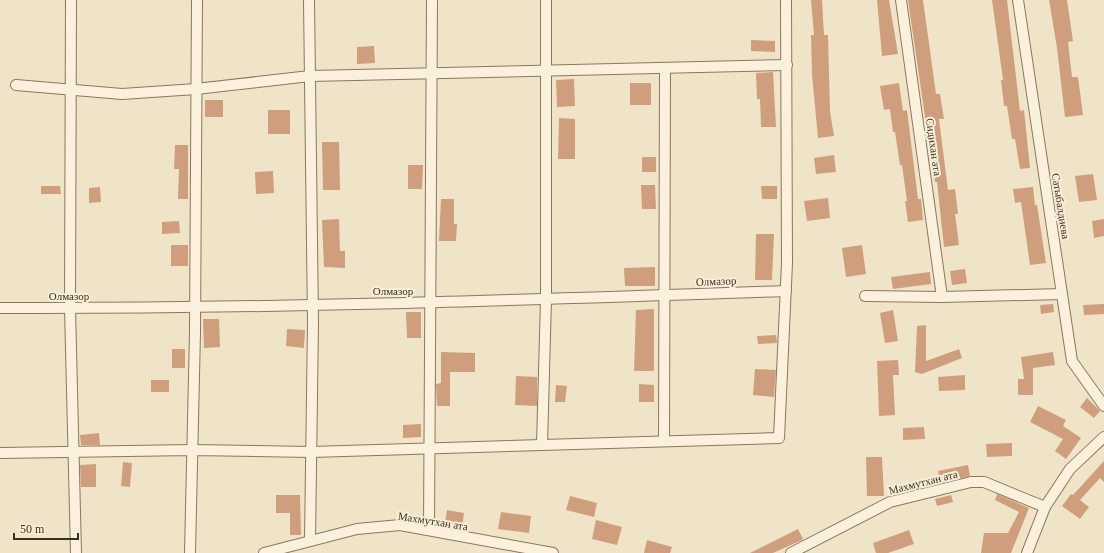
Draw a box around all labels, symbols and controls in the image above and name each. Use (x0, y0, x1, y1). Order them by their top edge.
street label: Сидихан ата (924, 117, 944, 177)
street label: Сатыбалдиева (1050, 172, 1072, 240)
street label: Олмазор (696, 274, 737, 288)
street label: Олмазор (373, 285, 414, 297)
street label: Олмазор (49, 290, 90, 302)
street label: Махмутхан ата (887, 468, 959, 496)
street label: Махмутхан ата (397, 510, 469, 532)
scale bar (14, 515, 78, 541)
text: 50 m (20, 522, 45, 536)

